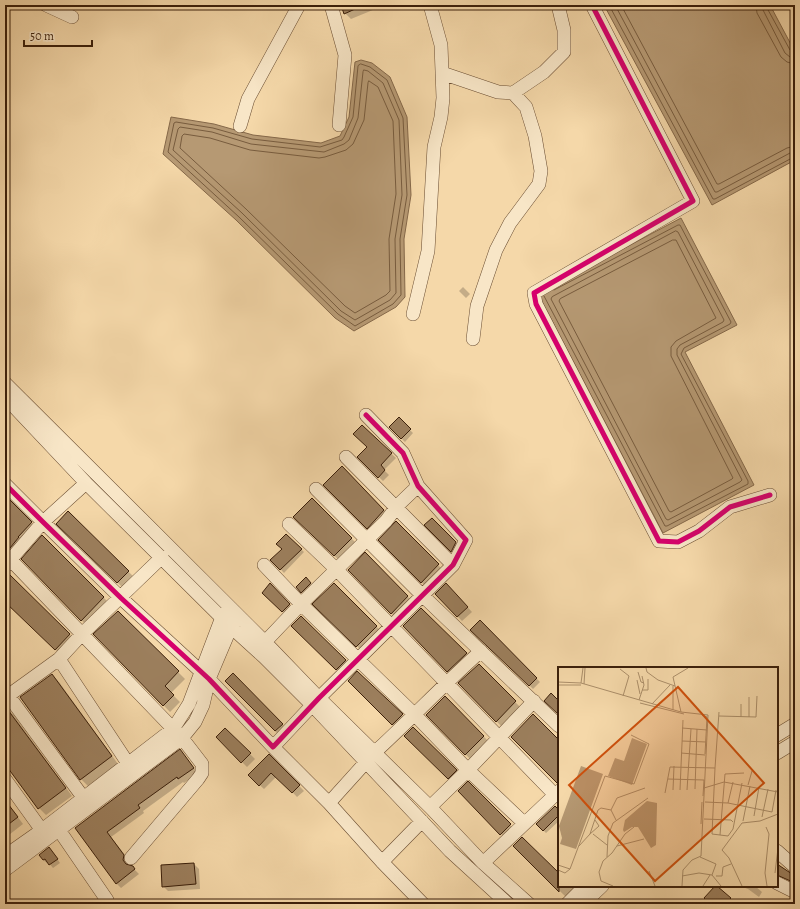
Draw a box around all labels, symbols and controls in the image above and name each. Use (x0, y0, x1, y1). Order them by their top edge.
scale bar (24, 22, 92, 48)
text: 50 m (30, 28, 54, 44)
inset map (558, 667, 778, 887)

